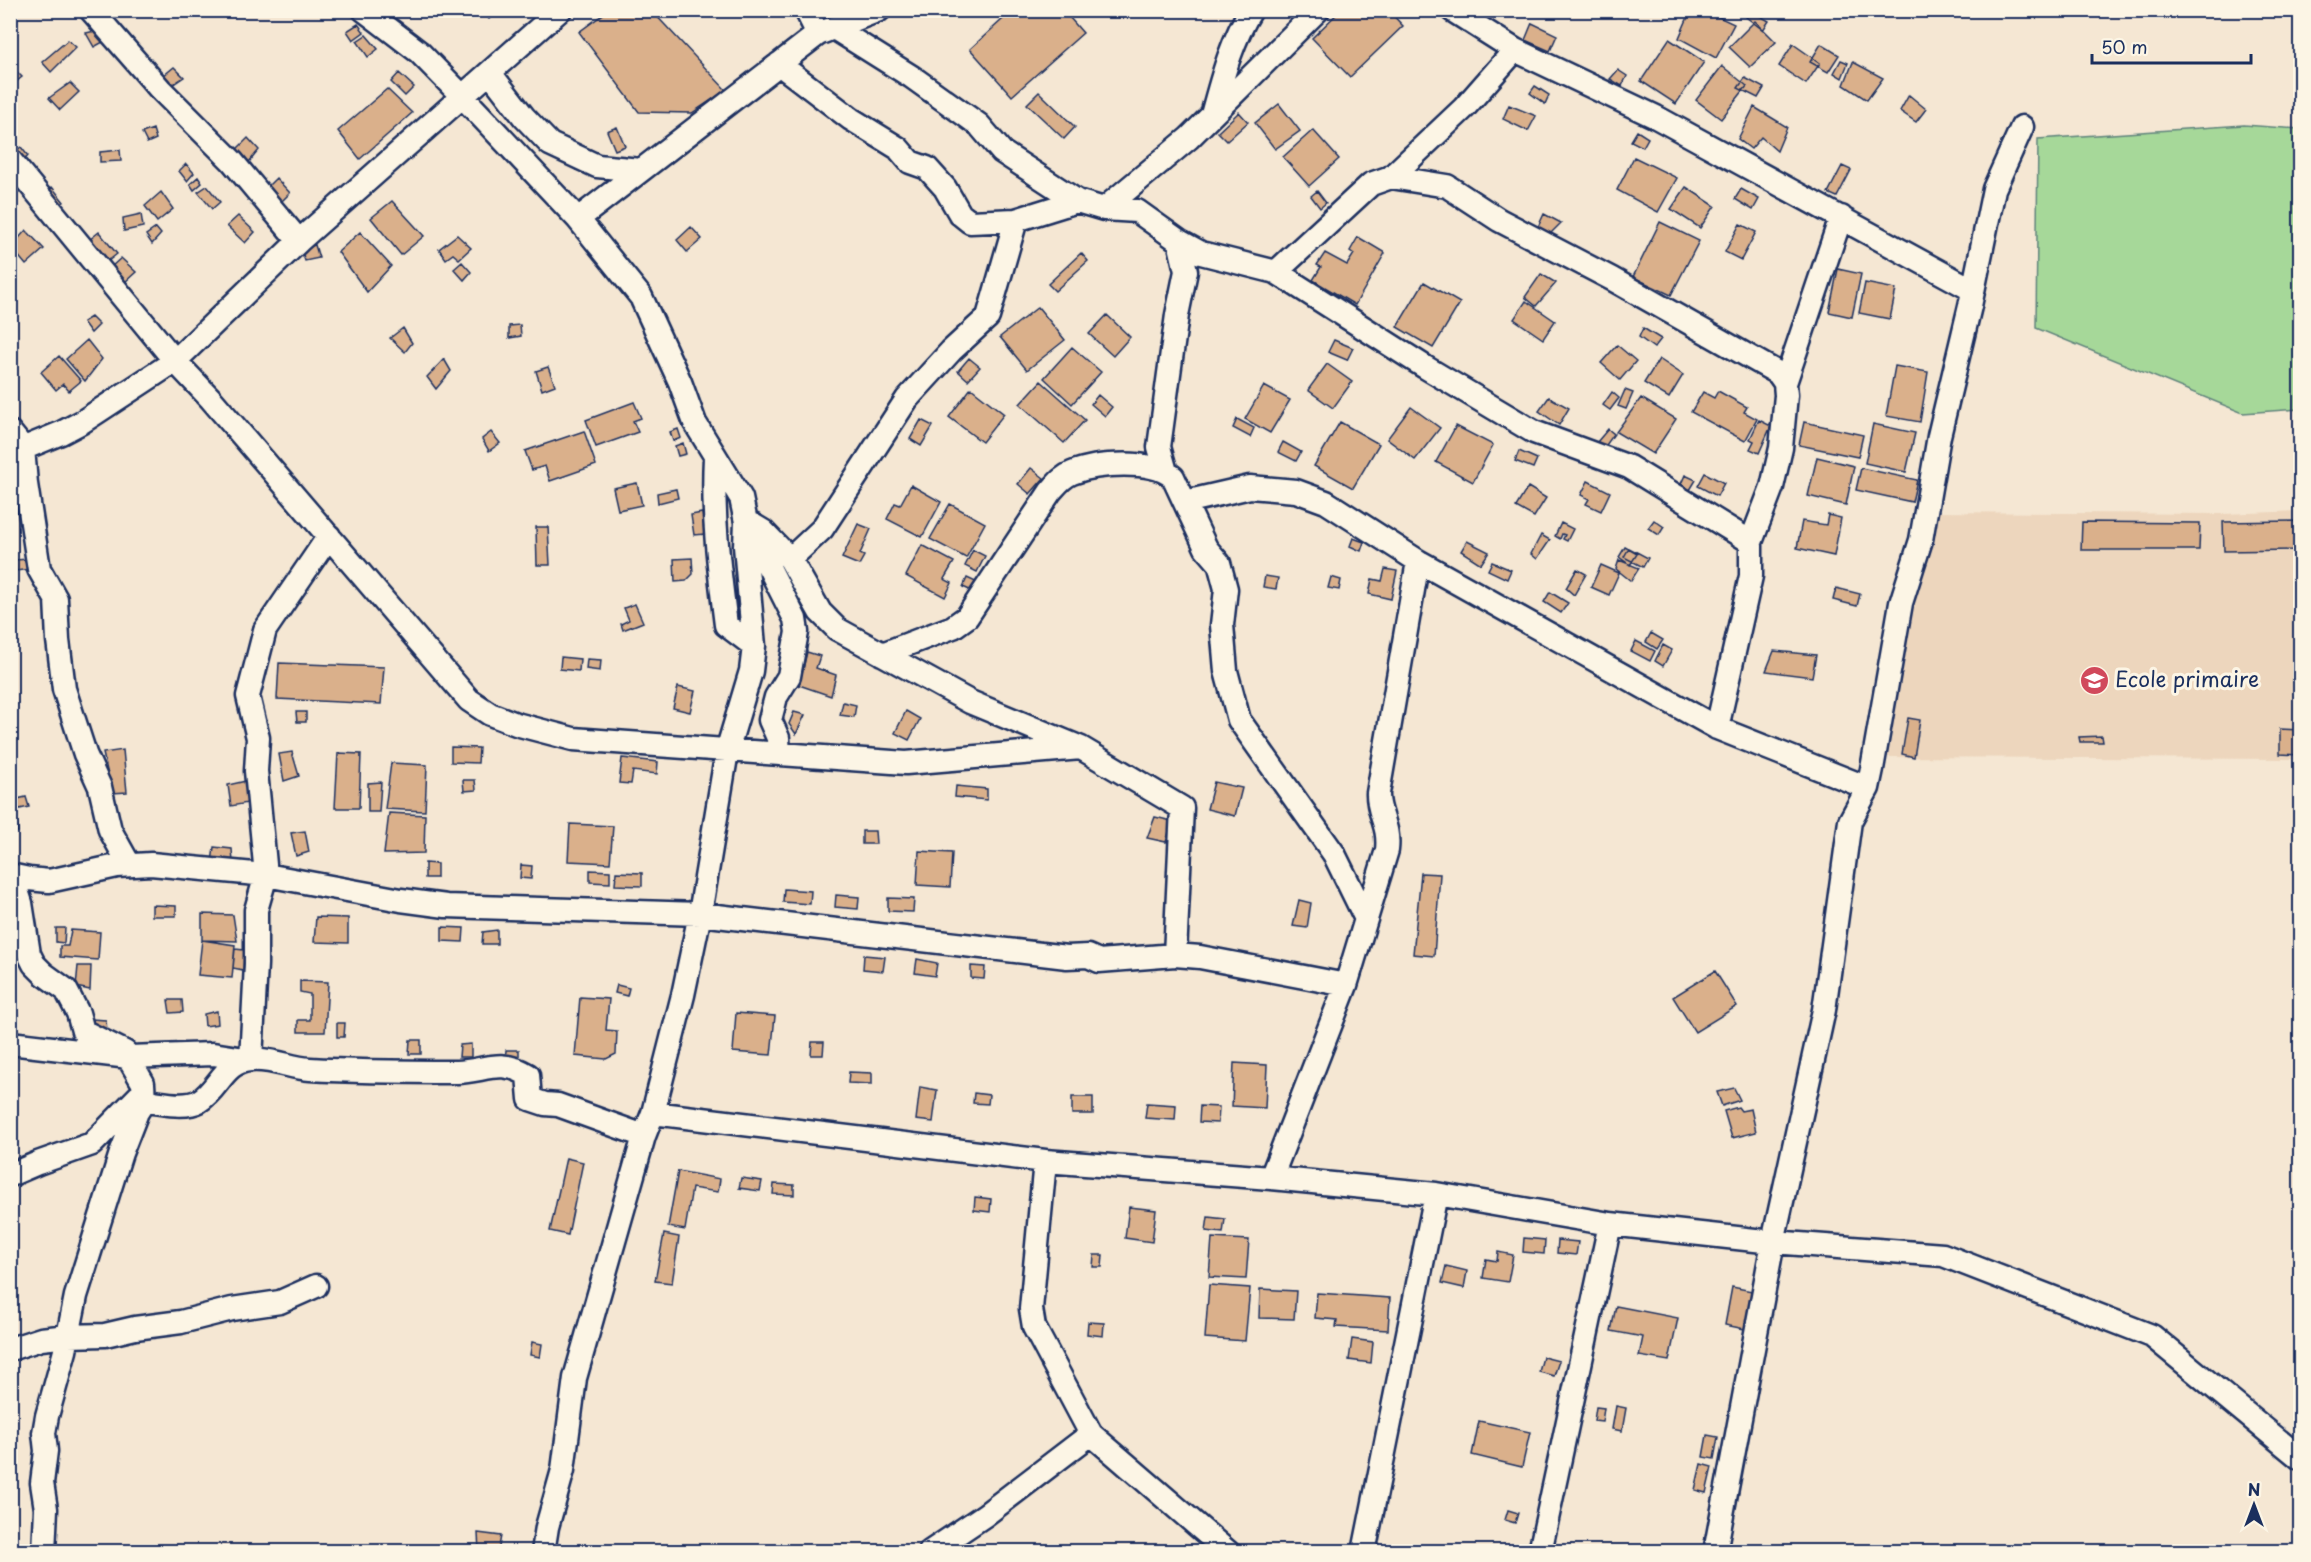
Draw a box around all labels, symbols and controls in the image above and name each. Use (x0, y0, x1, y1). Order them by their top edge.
scale bar (2092, 27, 2251, 65)
text: 50 m (2101, 33, 2148, 60)
place label: Ecole primaire (2115, 662, 2259, 694)
school or university icon: Ecole primaire (2078, 664, 2110, 696)
north arrow (2224, 1475, 2284, 1535)
text: N (2248, 1477, 2260, 1501)

